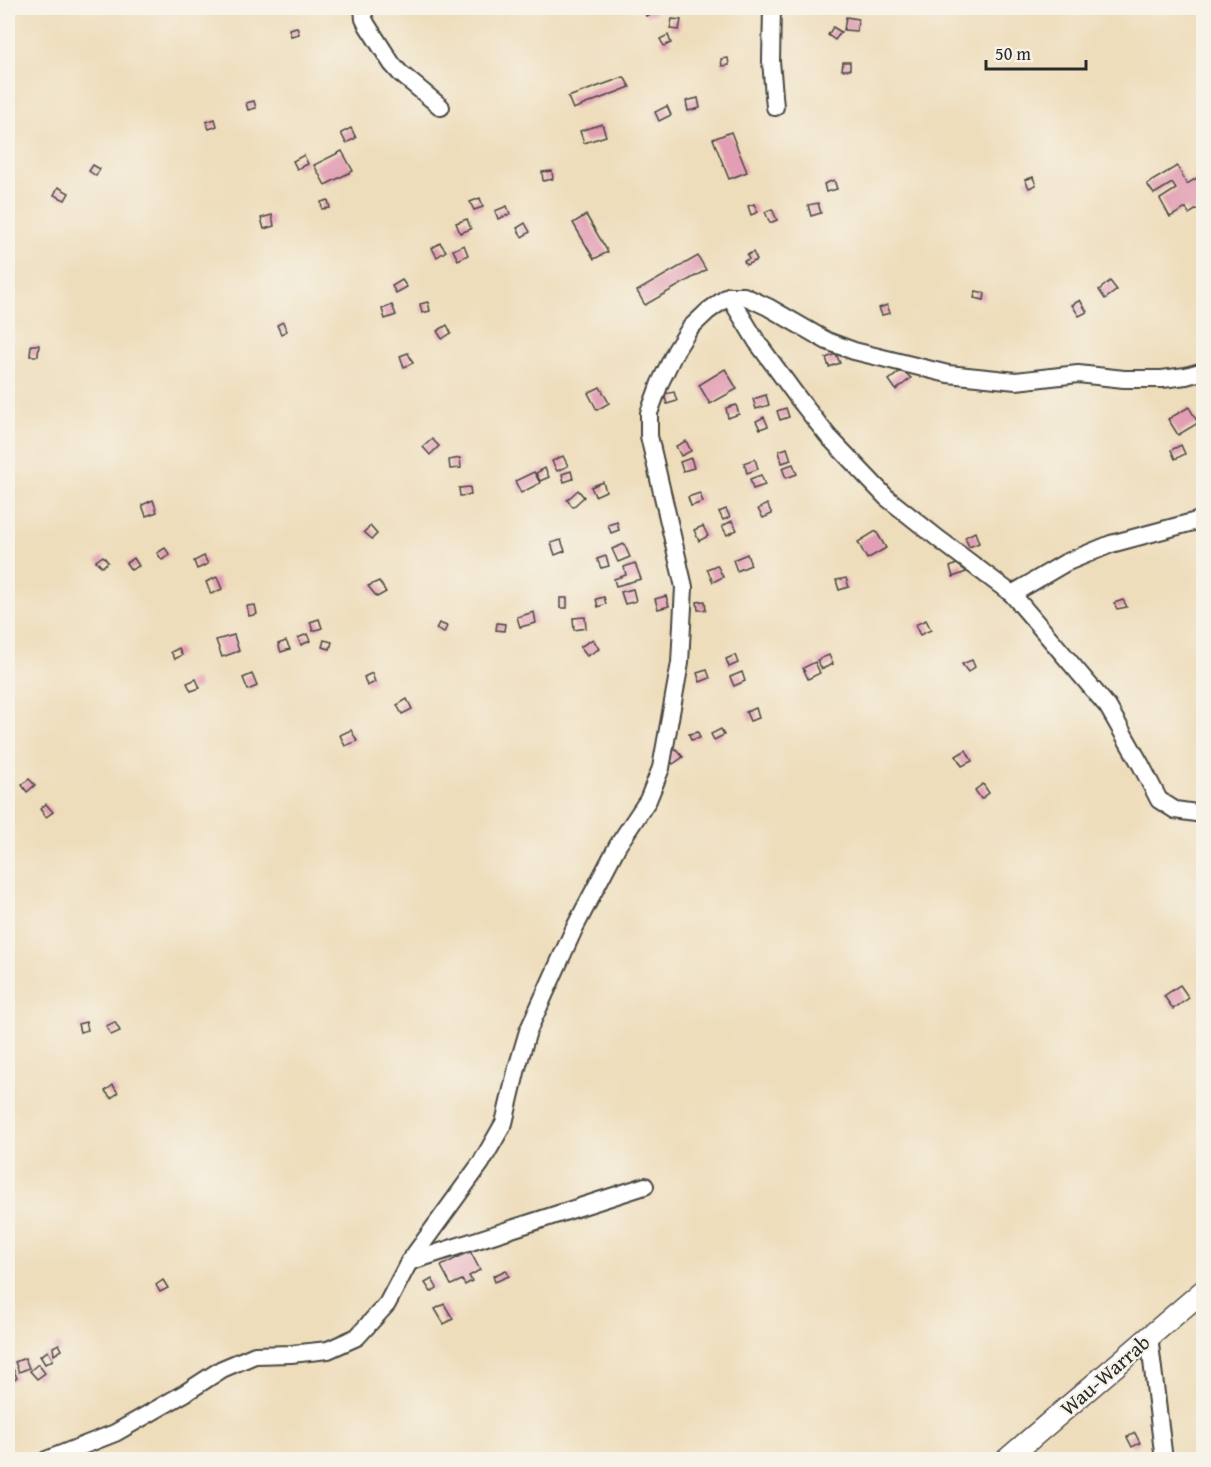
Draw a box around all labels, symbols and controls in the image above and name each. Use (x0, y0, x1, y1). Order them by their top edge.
scale bar (986, 33, 1086, 71)
text: 50 m (995, 40, 1031, 67)
street label: Wau-Warrab (1053, 1327, 1157, 1423)

